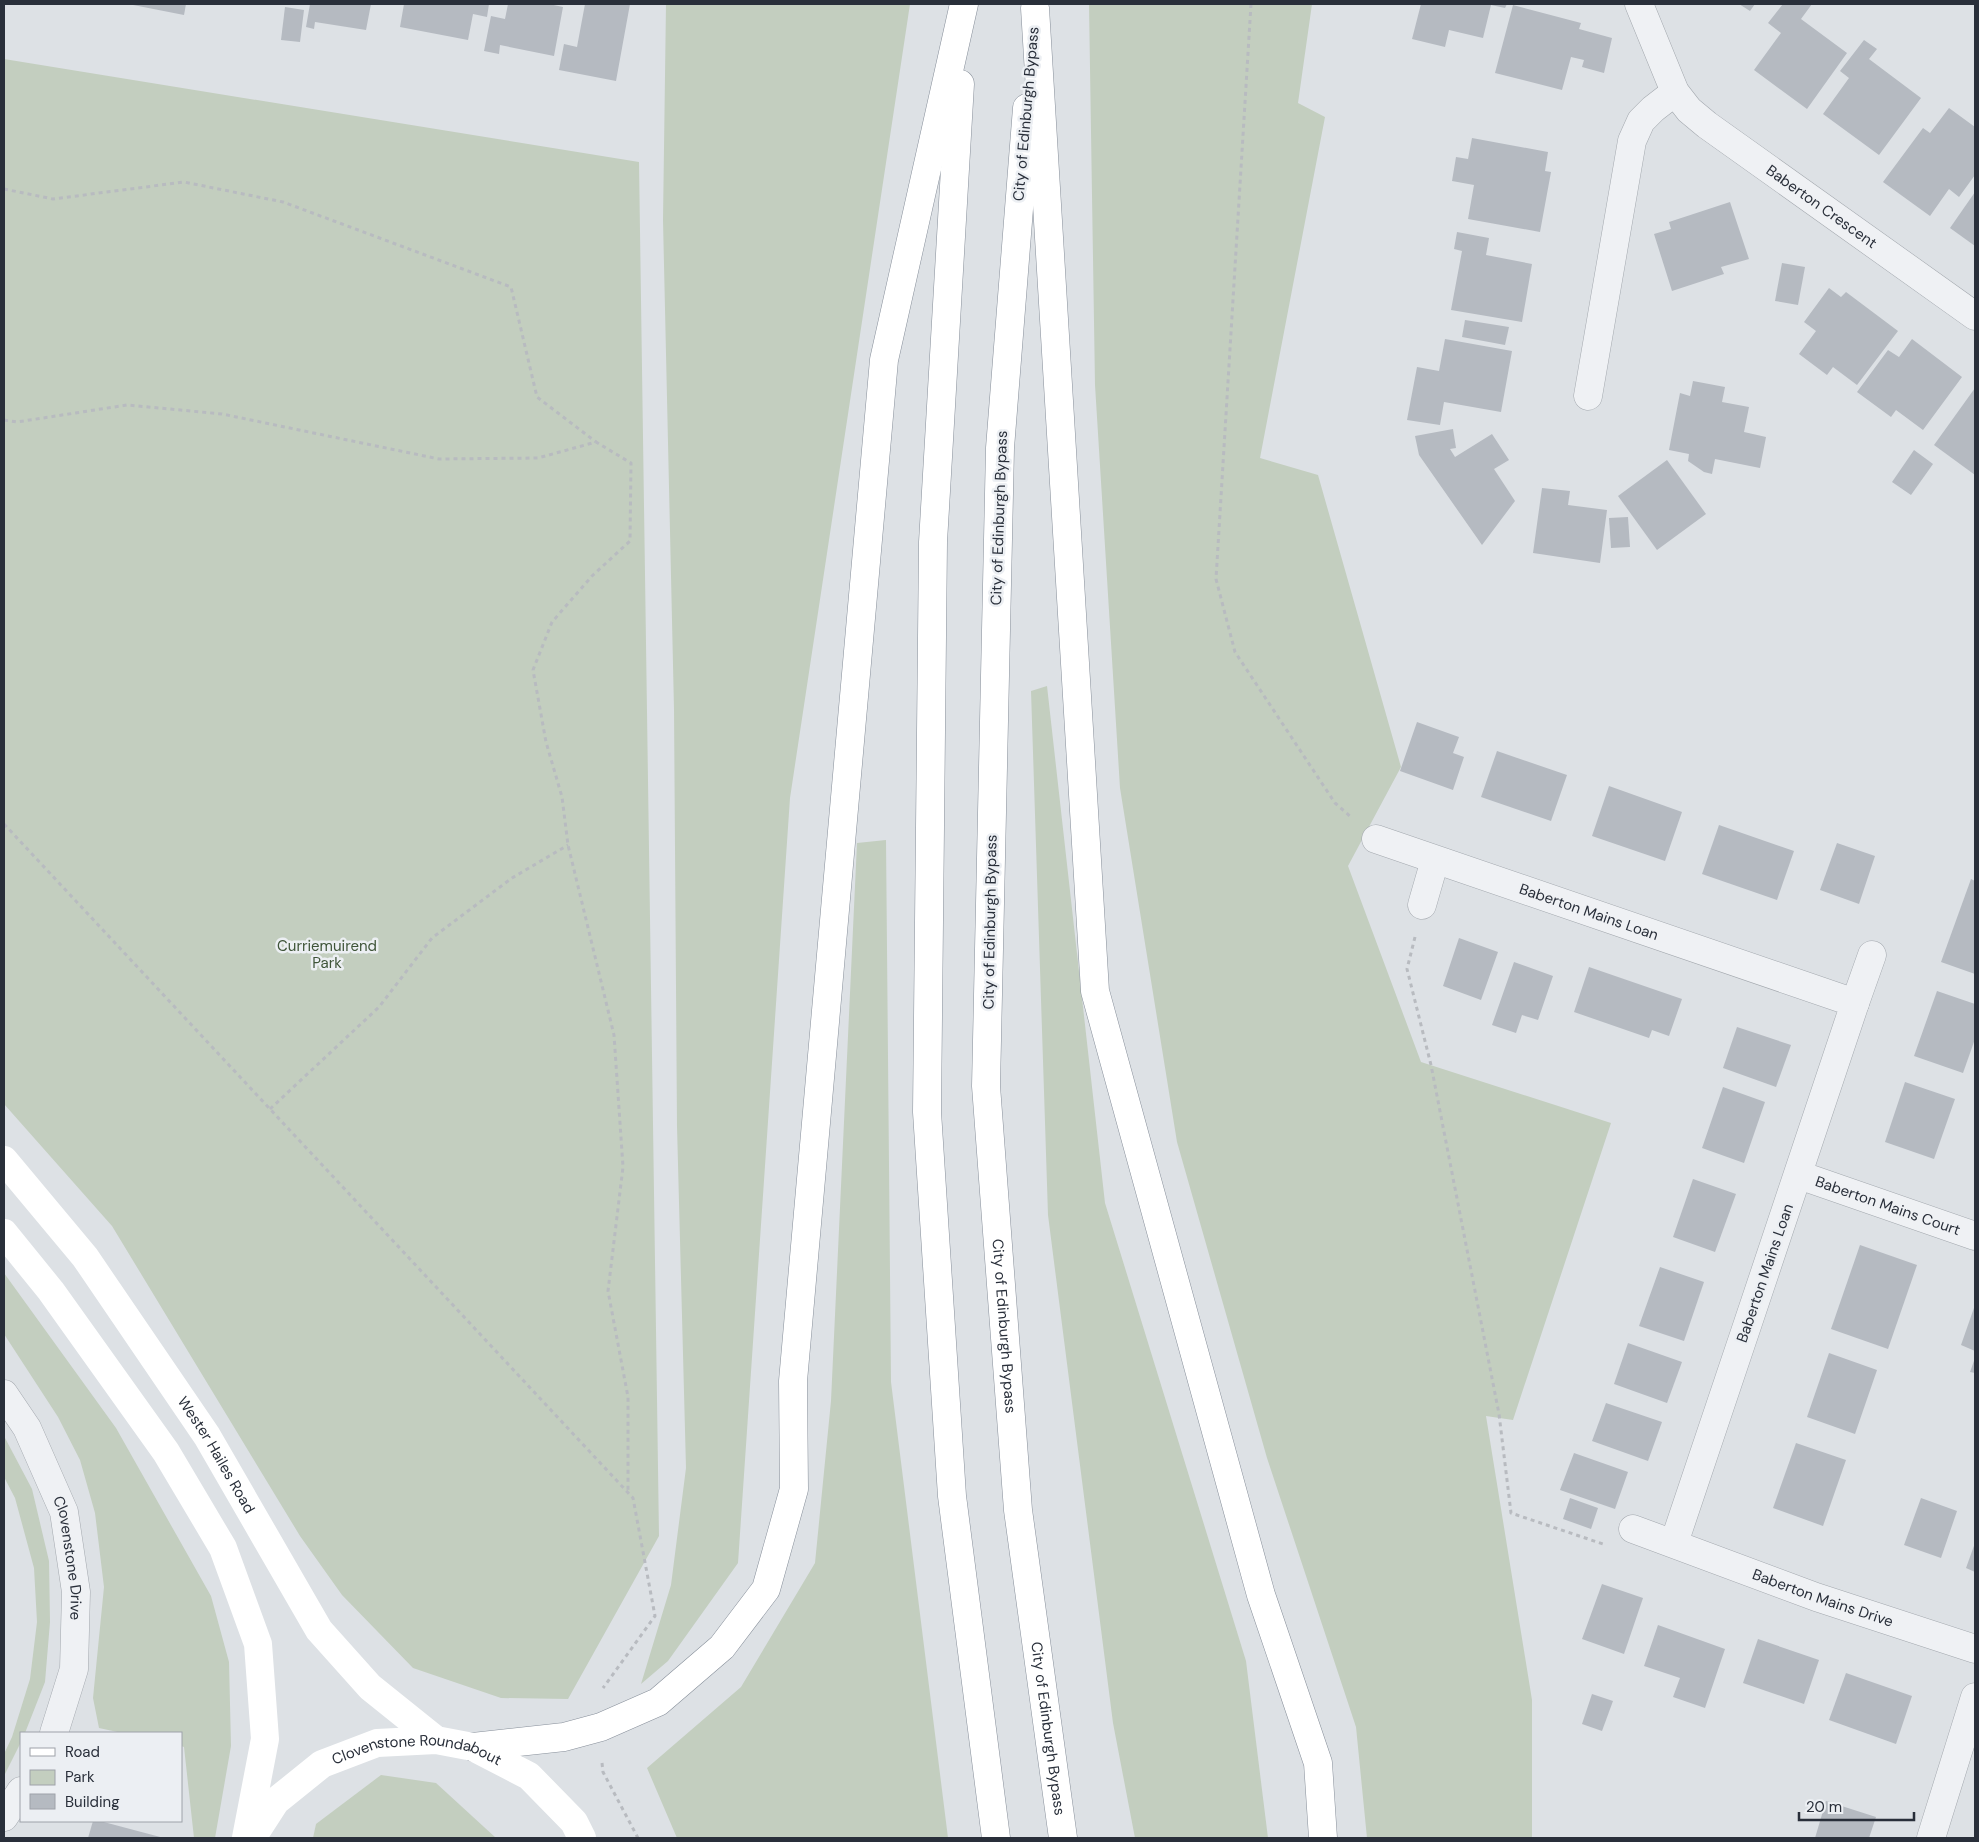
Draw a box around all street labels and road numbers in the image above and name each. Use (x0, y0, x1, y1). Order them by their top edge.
street label: City of Edinburgh Bypass (1008, 26, 1044, 202)
street label: Baberton Crescent (1762, 160, 1881, 253)
street label: City of Edinburgh Bypass (986, 430, 1012, 606)
street label: City of Edinburgh Bypass (978, 834, 1002, 1010)
street label: Baberton Mains Loan (1517, 879, 1661, 945)
street label: Baberton Mains Court (1813, 1171, 1963, 1240)
street label: Baberton Mains Loan (1732, 1201, 1798, 1345)
street label: City of Edinburgh Bypass (988, 1238, 1021, 1414)
street label: Wester Hailes Road (173, 1393, 260, 1517)
street label: Clovenstone Drive (48, 1493, 86, 1620)
street label: Baberton Mains Drive (1749, 1564, 1896, 1632)
street label: City of Edinburgh Bypass (1026, 1640, 1070, 1817)
street label: Clovenstone Roundabout (328, 1753, 504, 1775)

